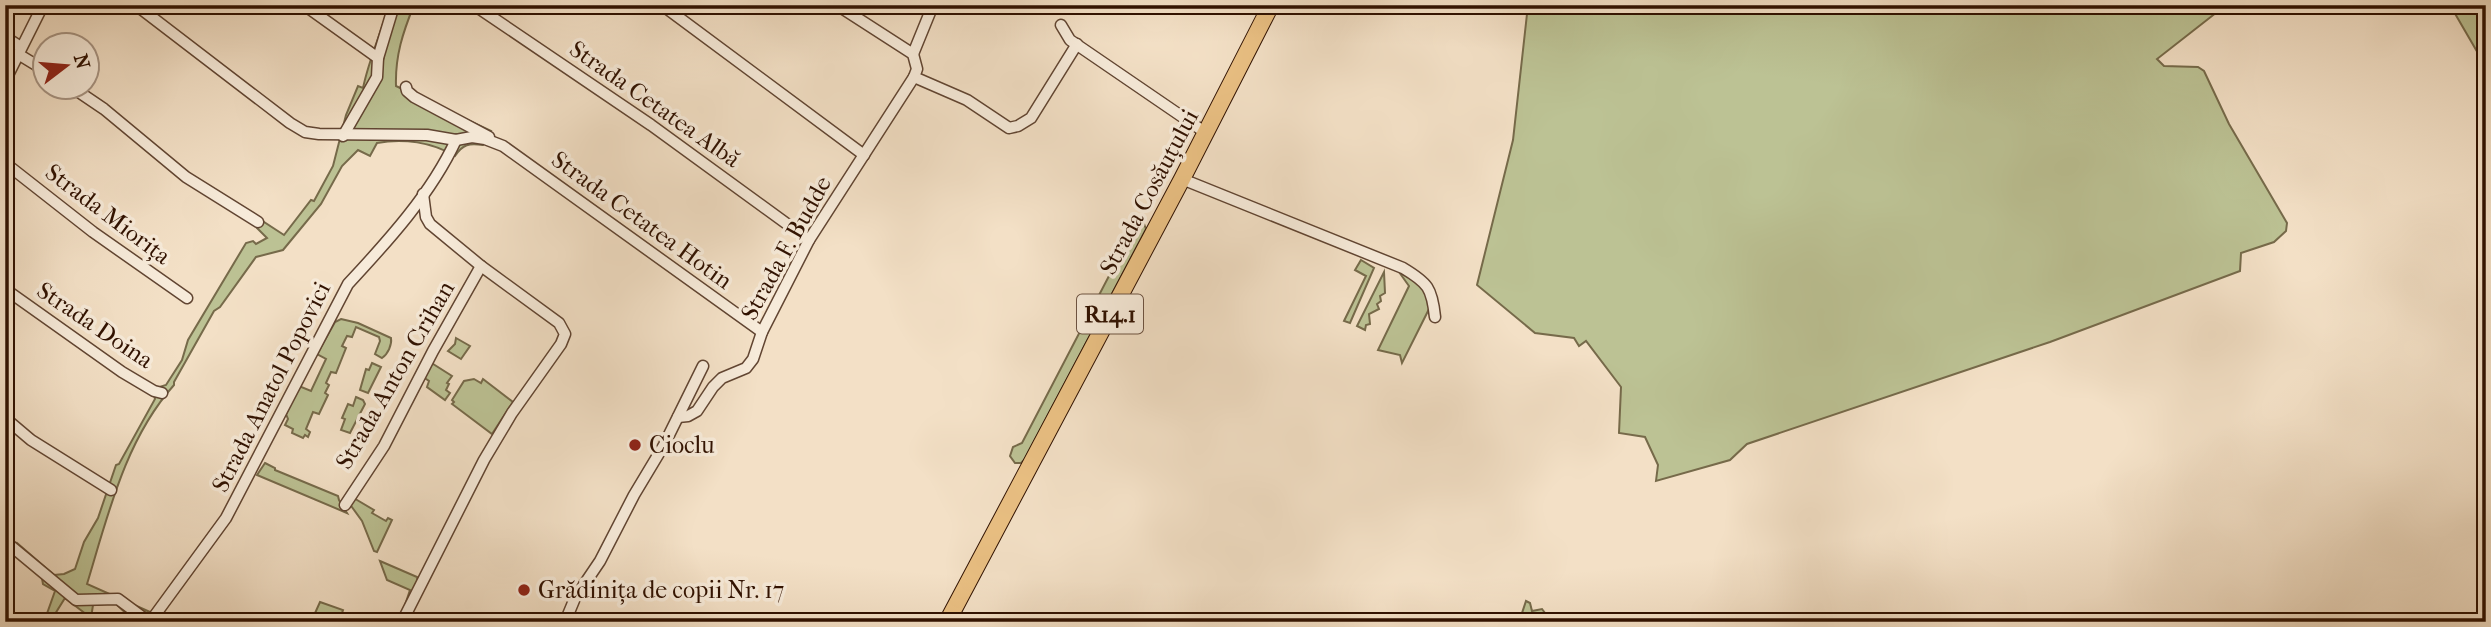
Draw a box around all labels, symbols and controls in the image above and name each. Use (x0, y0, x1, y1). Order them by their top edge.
north arrow (32, 32, 102, 102)
street label: Strada Cetatea Albă (564, 35, 746, 174)
text: N (69, 52, 94, 72)
street label: Strada Cosăuțului (1094, 105, 1205, 280)
street label: Strada Cetatea Hotin (546, 145, 738, 295)
street label: Strada Miorița (39, 158, 177, 271)
street label: Strada F. Budde (735, 171, 837, 325)
street label: Strada Doina (32, 276, 159, 375)
street label: Strada Anton Crihan (330, 276, 460, 474)
street label: Strada Anatol Popovici (206, 277, 336, 497)
road number: R14.1 (1077, 294, 1143, 334)
place label: Cioclu (649, 431, 715, 459)
marker: Cioclu (627, 437, 643, 453)
place label: Grădinița de copii Nr. 17 (538, 576, 784, 605)
marker: Grădinița de copii Nr. 17 (516, 582, 532, 598)

